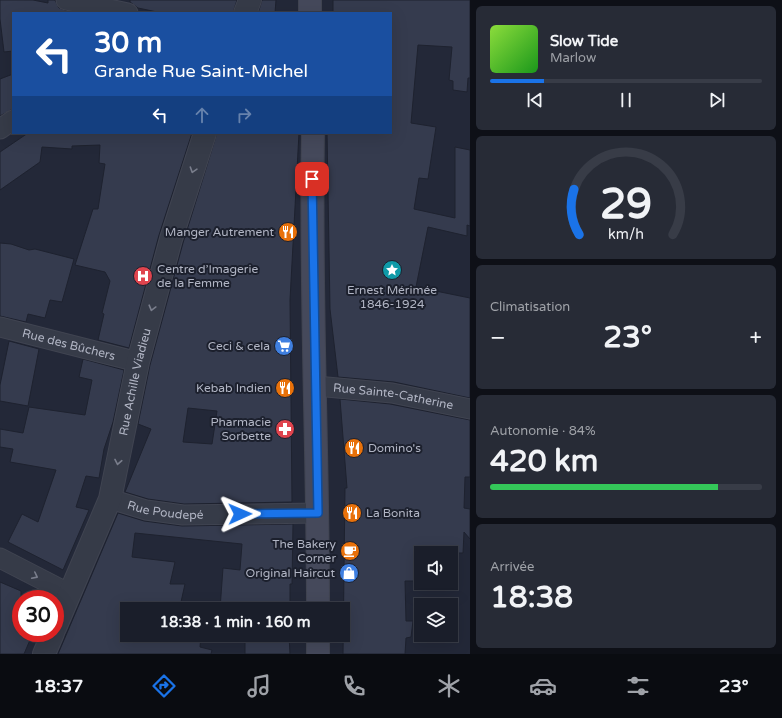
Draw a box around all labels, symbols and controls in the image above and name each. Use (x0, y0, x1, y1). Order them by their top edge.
text: 30 m (94, 26, 162, 60)
icon: left (28, 28, 80, 80)
text: Slow Tide (550, 32, 618, 50)
text: Marlow (550, 50, 596, 66)
text: Grande Rue Saint-Michel (94, 60, 308, 82)
icon: previous (524, 89, 546, 111)
icon: pause (615, 89, 637, 111)
icon: next (706, 89, 728, 111)
icon: left (149, 104, 171, 126)
icon: ahead (191, 104, 213, 126)
icon: right (233, 104, 255, 126)
pin (295, 162, 329, 196)
one-way arrow (189, 166, 198, 173)
icon: arrive (301, 168, 323, 190)
text: 29 (600, 180, 652, 230)
restaurant icon: Manger Autrement (277, 221, 299, 243)
place label: Manger Autrement (165, 225, 274, 239)
text: km/h (608, 226, 644, 243)
place icon: Ernest Mérimée 1846-1924 (381, 259, 403, 281)
place label: Centre d’Imagerie de la Femme (157, 262, 258, 290)
hospital icon: Centre d’Imagerie de la Femme (132, 265, 154, 287)
place label: Ernest Mérimée 1846-1924 (347, 283, 437, 311)
text: Climatisation (490, 299, 570, 315)
one-way arrow (148, 304, 157, 311)
text: 23° (603, 319, 652, 356)
text: − (490, 325, 506, 351)
text: + (750, 325, 762, 351)
street label: Rue des Bûchers (21, 326, 117, 363)
street label: Rue Achille Viadieu (116, 326, 154, 437)
supermarket icon: Ceci & cela (273, 335, 295, 357)
place label: Ceci & cela (208, 339, 270, 353)
restaurant icon: Kebab Indien (274, 377, 296, 399)
place label: Kebab Indien (196, 381, 271, 395)
street label: Rue Sainte-Catherine (332, 381, 455, 412)
place label: Pharmacie Sorbette (210, 415, 271, 443)
pharmacy icon: Pharmacie Sorbette (274, 418, 296, 440)
text: Autonomie · 84% (490, 423, 596, 439)
restaurant icon: Domino's (343, 437, 365, 459)
place label: Domino's (368, 441, 421, 455)
text: 420 km (490, 443, 598, 480)
one-way arrow (114, 459, 122, 465)
position arrow (219, 493, 261, 535)
street label: Rue Poudepé (126, 498, 204, 522)
restaurant icon: La Bonita (341, 502, 363, 524)
place label: La Bonita (366, 506, 420, 520)
place label: The Bakery Corner (272, 537, 337, 565)
cafe icon: The Bakery Corner (339, 540, 361, 562)
map controls (414, 546, 458, 642)
button: sound (414, 546, 458, 590)
text: Arrivée (490, 559, 534, 575)
shop icon: Original Haircut (338, 562, 360, 584)
place label: Original Haircut (246, 566, 335, 580)
one-way arrow (31, 571, 38, 579)
text: 18:38 (490, 579, 573, 616)
speed limit sign: 30 (12, 590, 64, 642)
button: layers (414, 598, 458, 642)
text: 18:38 · 1 min · 160 m (160, 613, 310, 631)
icon: directions (150, 672, 178, 700)
icon: music (245, 672, 273, 700)
icon: phone (340, 672, 368, 700)
icon: climate (435, 672, 463, 700)
icon: car (529, 672, 557, 700)
icon: filters (624, 672, 652, 700)
text: 18:37 (33, 675, 83, 697)
text: 23° (719, 675, 749, 697)

